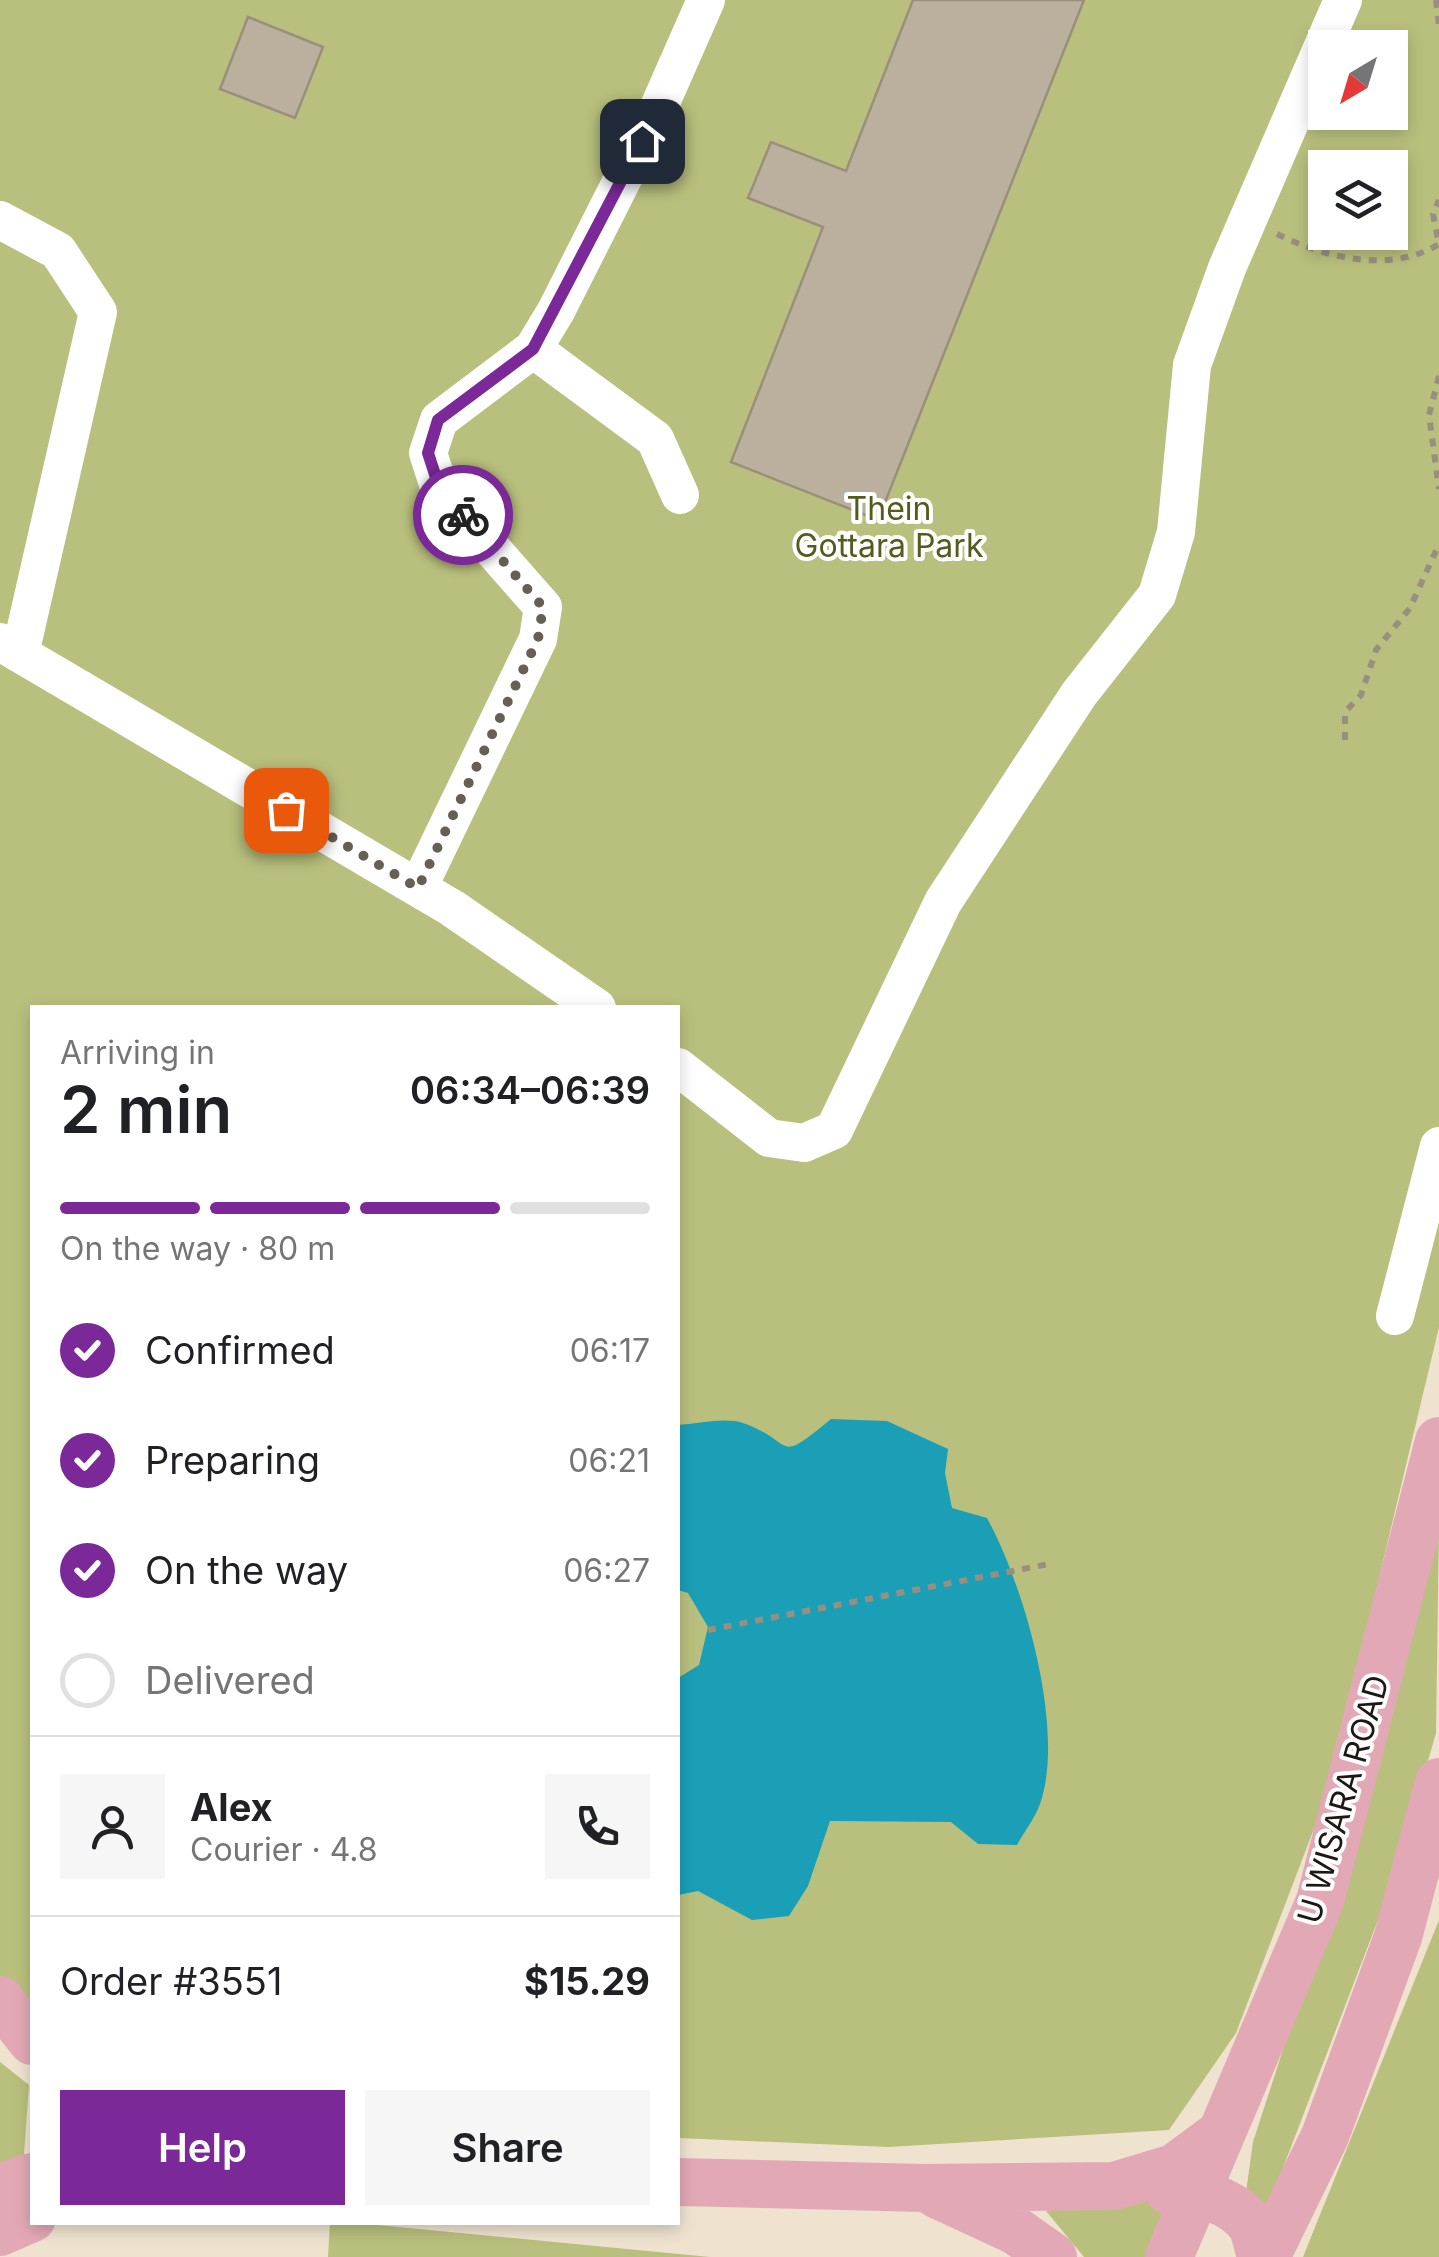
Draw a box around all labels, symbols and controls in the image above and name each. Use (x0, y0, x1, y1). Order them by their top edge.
north arrow (1308, 30, 1408, 130)
map controls (1308, 30, 1408, 250)
pin (600, 99, 685, 184)
icon: home (615, 114, 670, 169)
button: layers (1308, 150, 1408, 250)
courier (413, 465, 513, 565)
icon: bike (436, 488, 491, 543)
park label: Thein Gottara Park (795, 489, 984, 565)
pin (244, 768, 329, 853)
icon: bag (259, 783, 314, 838)
text: Arriving in (60, 1033, 215, 1072)
text: 06:34–06:39 (410, 1067, 650, 1113)
text: 2 min (60, 1070, 232, 1149)
text: On the way · 80 m (60, 1229, 335, 1268)
icon: check (60, 1323, 115, 1378)
text: Confirmed (145, 1327, 335, 1373)
text: 06:17 (570, 1331, 650, 1370)
icon: check (60, 1433, 115, 1488)
text: Preparing (145, 1437, 320, 1483)
text: 06:21 (568, 1441, 650, 1480)
icon: check (60, 1543, 115, 1598)
text: On the way (145, 1547, 348, 1593)
text: 06:27 (563, 1551, 650, 1590)
text: Delivered (145, 1657, 315, 1703)
street label: U WISARA ROAD (1289, 1670, 1397, 1928)
button: person (60, 1774, 165, 1879)
button: phone (545, 1774, 650, 1879)
text: Alex (190, 1784, 273, 1830)
text: Courier · 4.8 (190, 1830, 378, 1869)
text: Order #3551 (60, 1958, 282, 2004)
text: $15.29 (524, 1958, 650, 2004)
button: Help (60, 2090, 345, 2205)
button: Share (365, 2090, 650, 2205)

